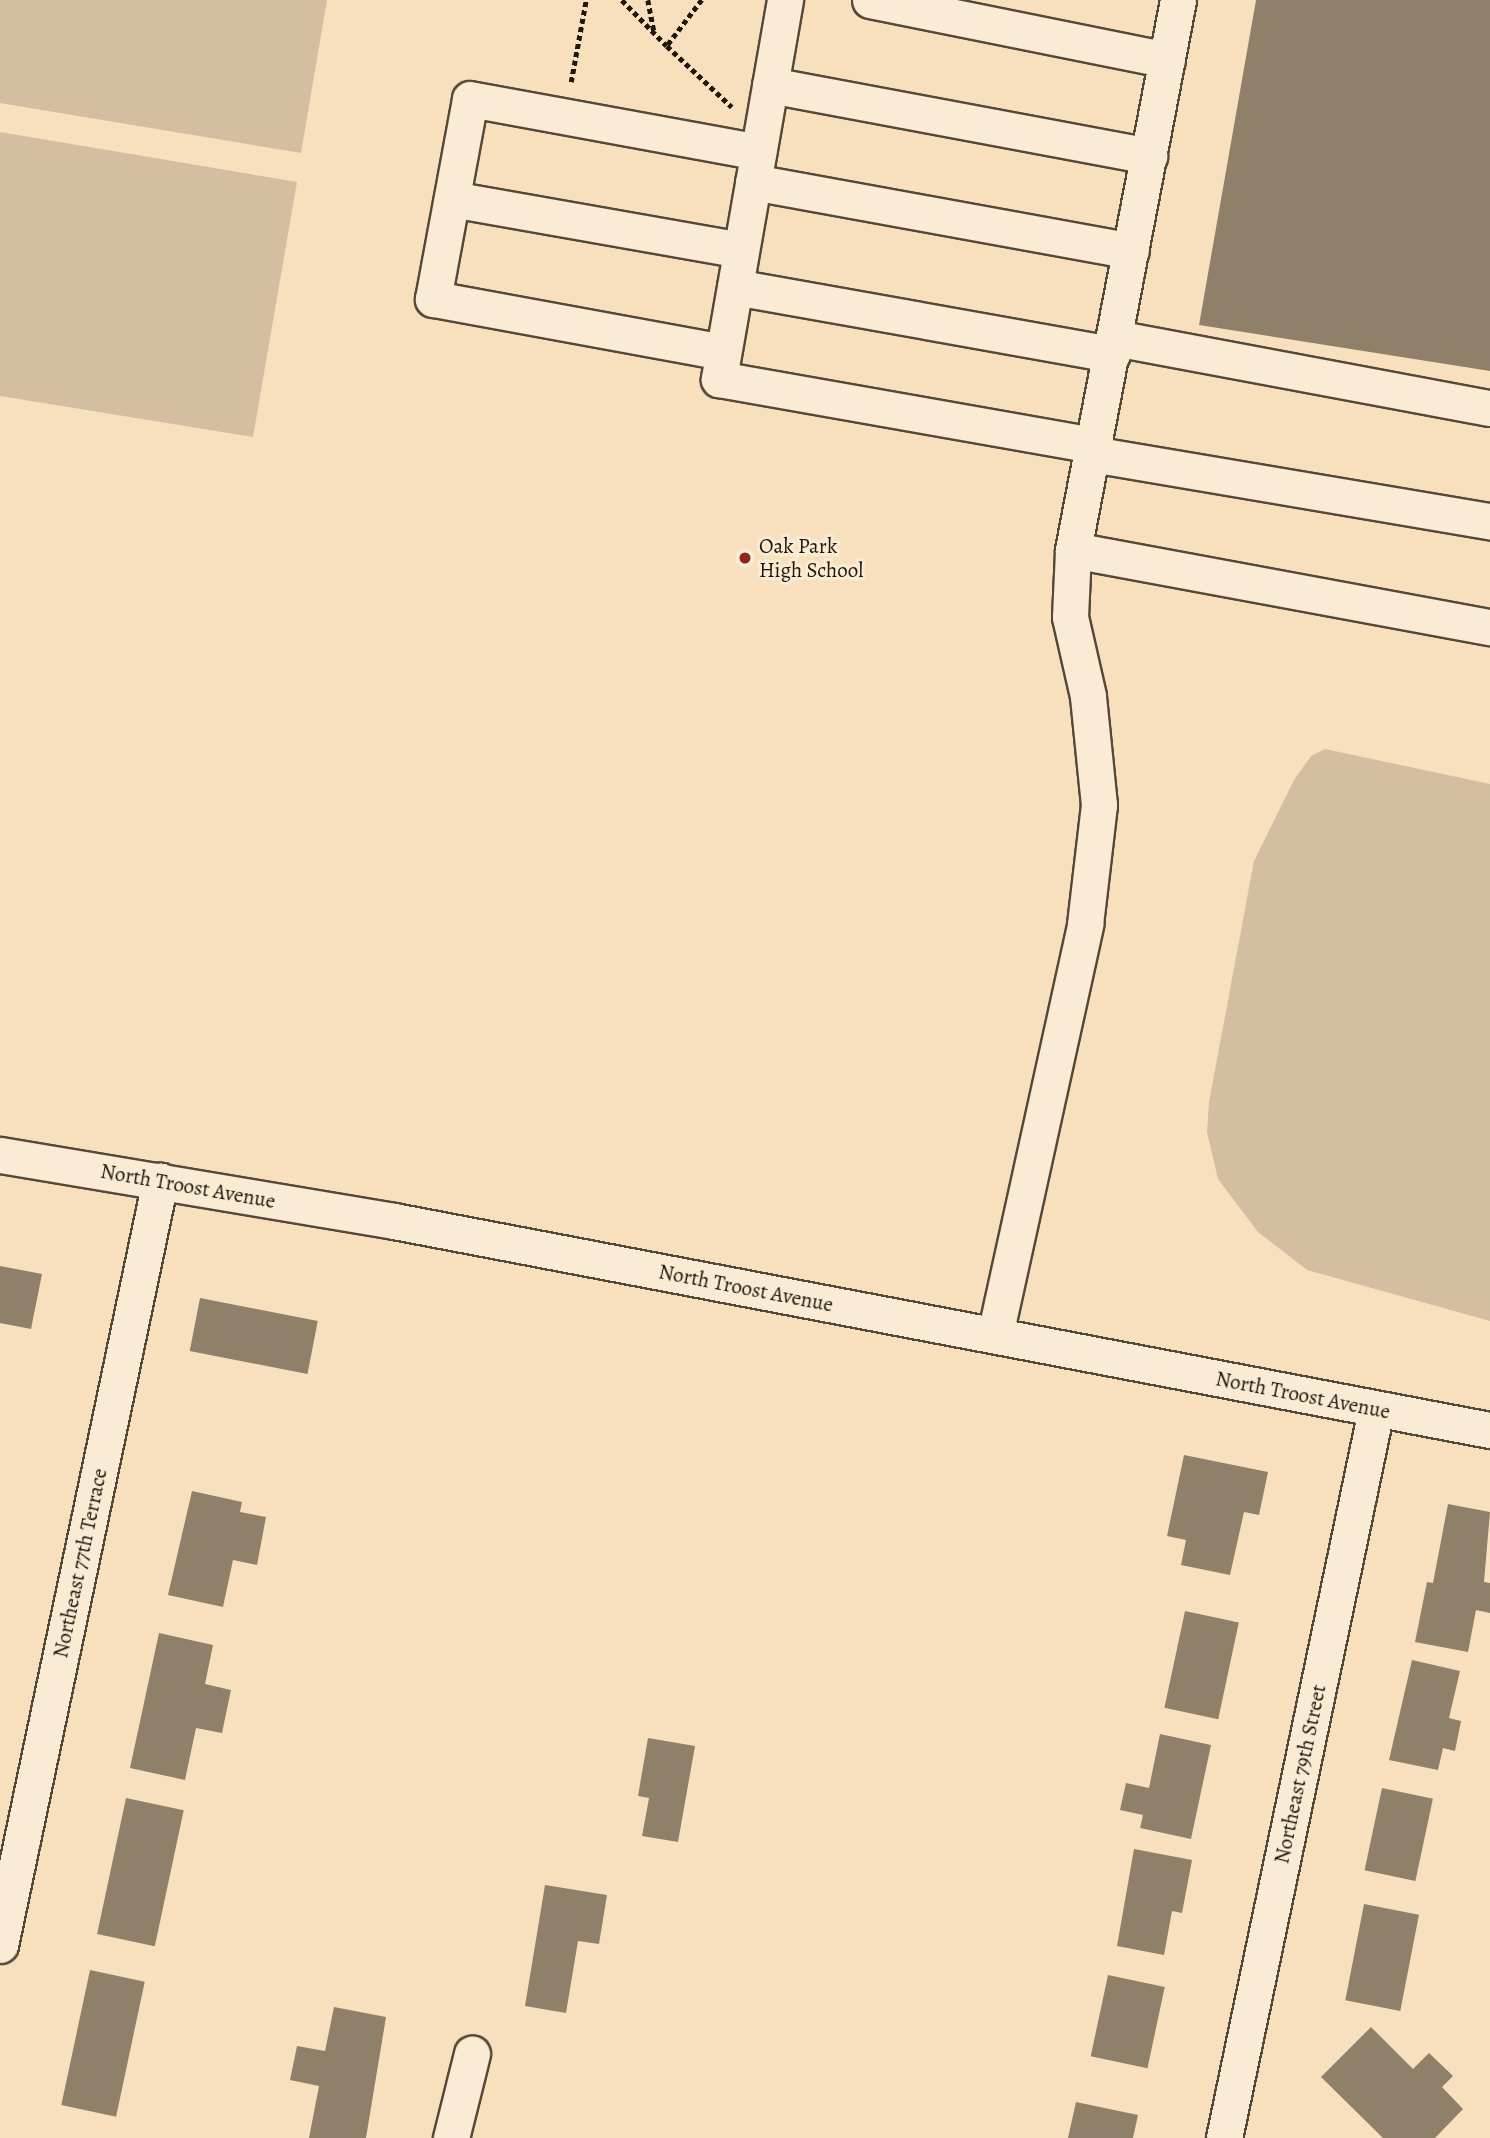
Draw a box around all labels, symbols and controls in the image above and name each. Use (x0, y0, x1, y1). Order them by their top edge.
place label: Oak Park High School (759, 533, 863, 583)
marker: Oak Park High School (737, 550, 753, 566)
street label: North Troost Avenue (99, 1158, 277, 1214)
street label: North Troost Avenue (657, 1259, 835, 1317)
street label: North Troost Avenue (1214, 1366, 1392, 1424)
street label: Northeast 77th Terrace (48, 1466, 112, 1660)
street label: Northeast 79th Street (1269, 1682, 1331, 1866)

